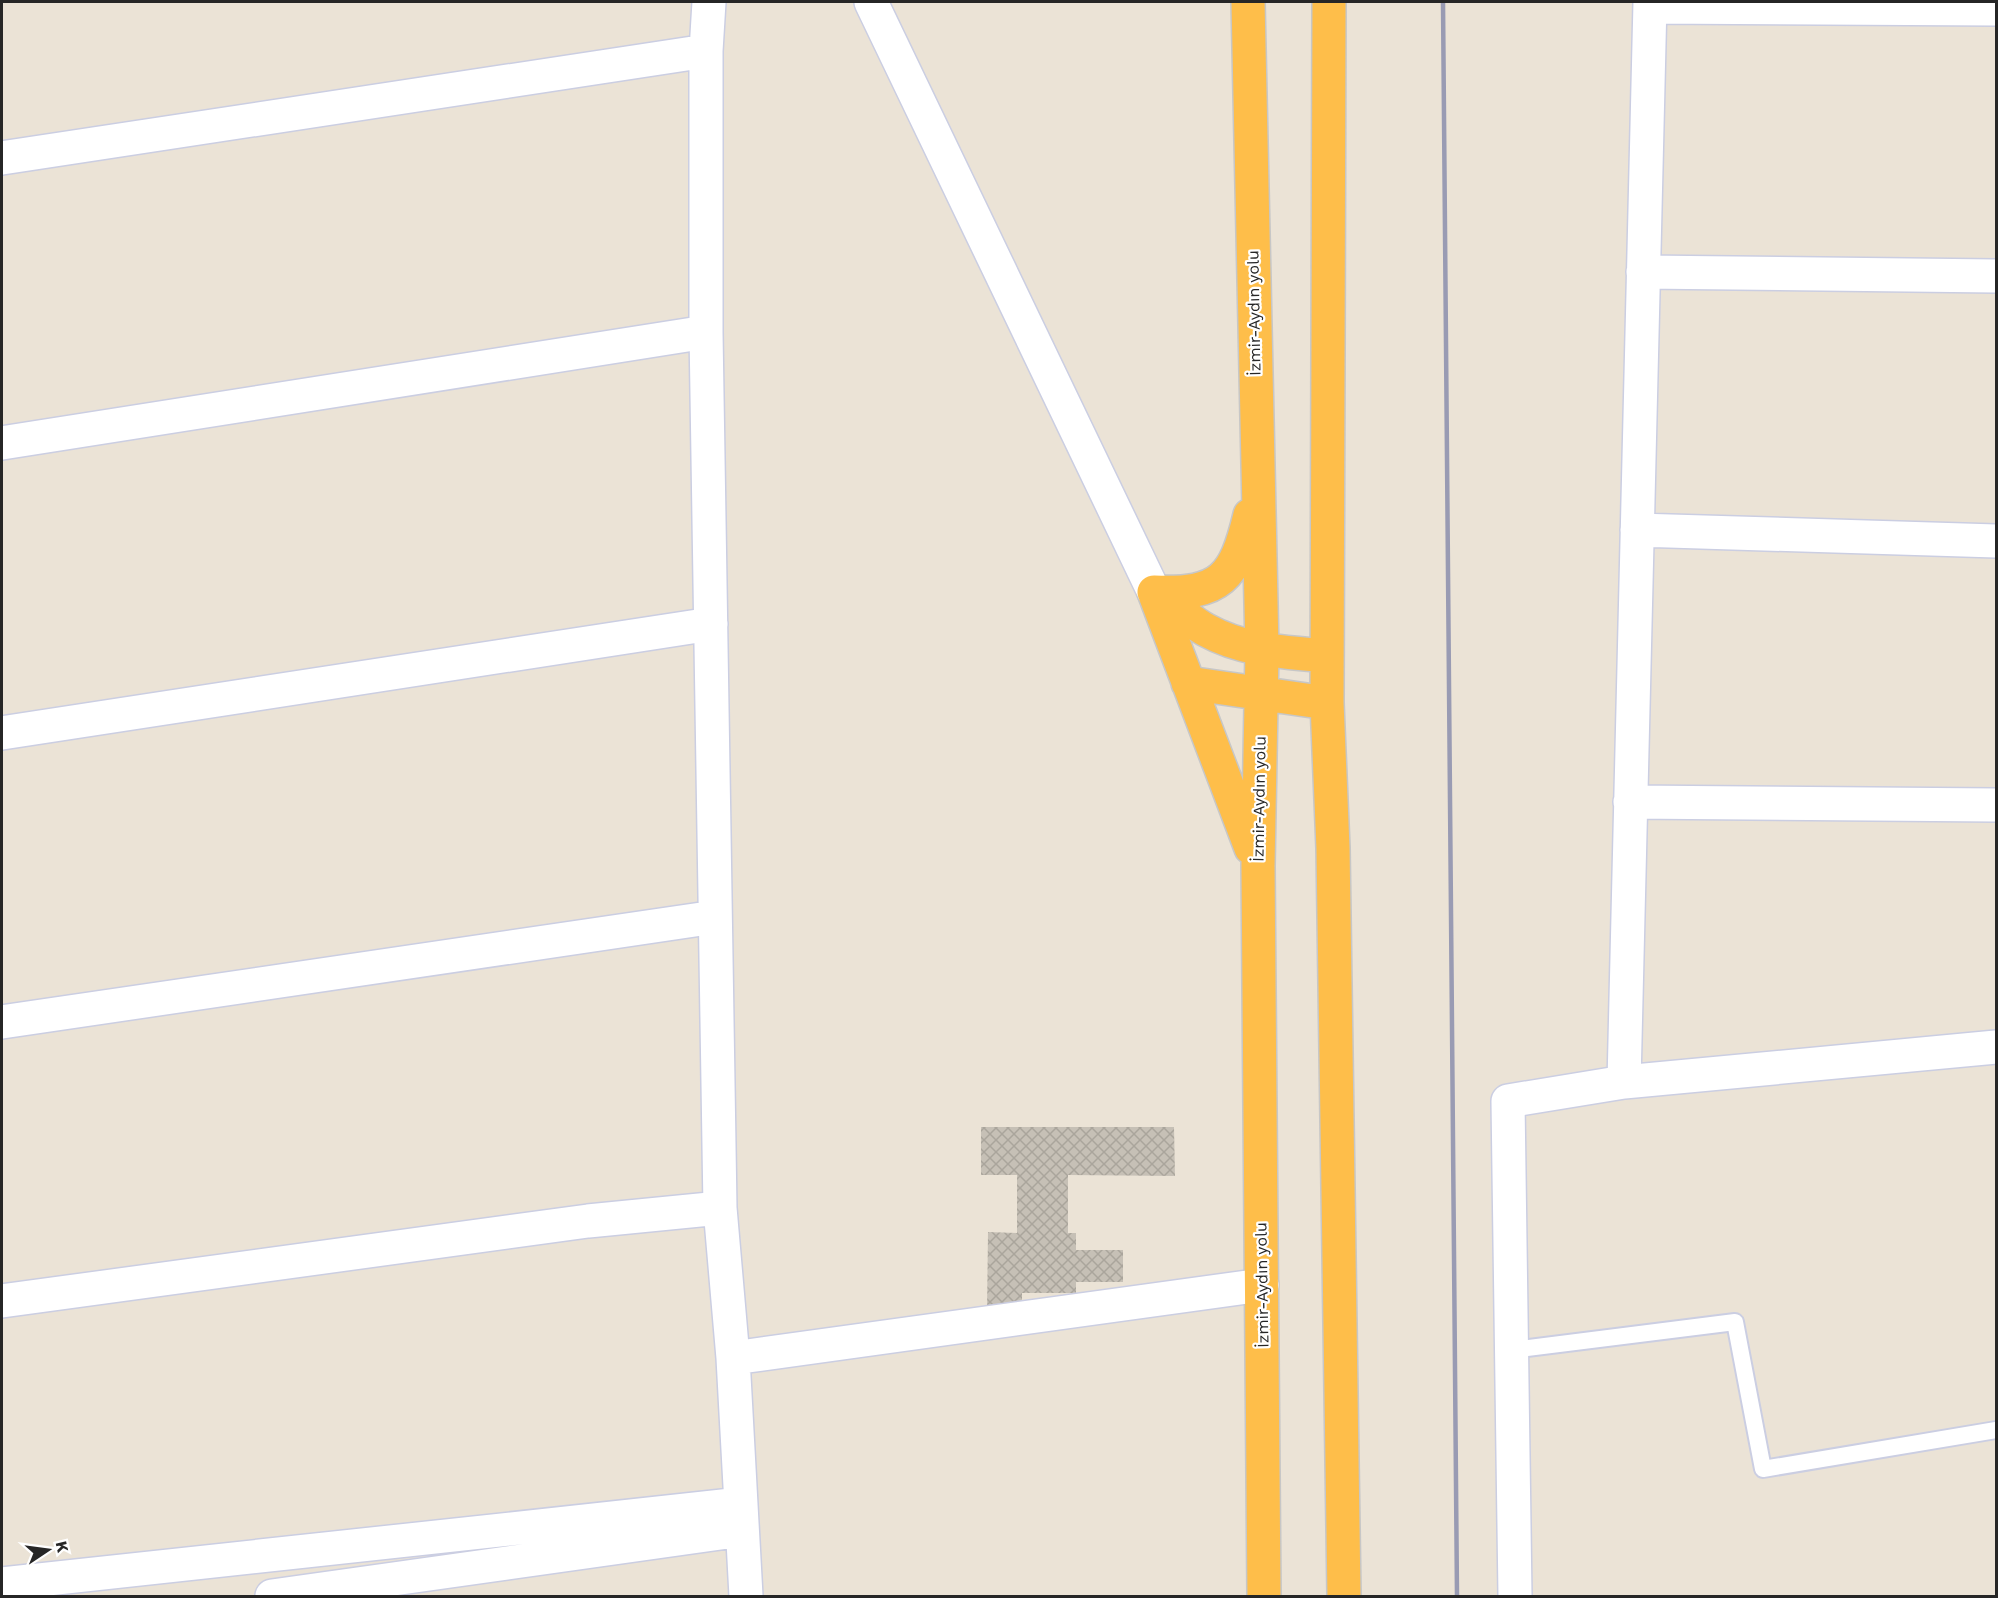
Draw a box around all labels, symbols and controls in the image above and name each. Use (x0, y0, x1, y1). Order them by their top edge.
street label: İzmir-Aydın yolu (1243, 250, 1265, 376)
street label: İzmir-Aydın yolu (1248, 736, 1270, 862)
street label: İzmir-Aydın yolu (1251, 1222, 1273, 1348)
north arrow (18, 1520, 78, 1580)
text: K (52, 1539, 73, 1554)

